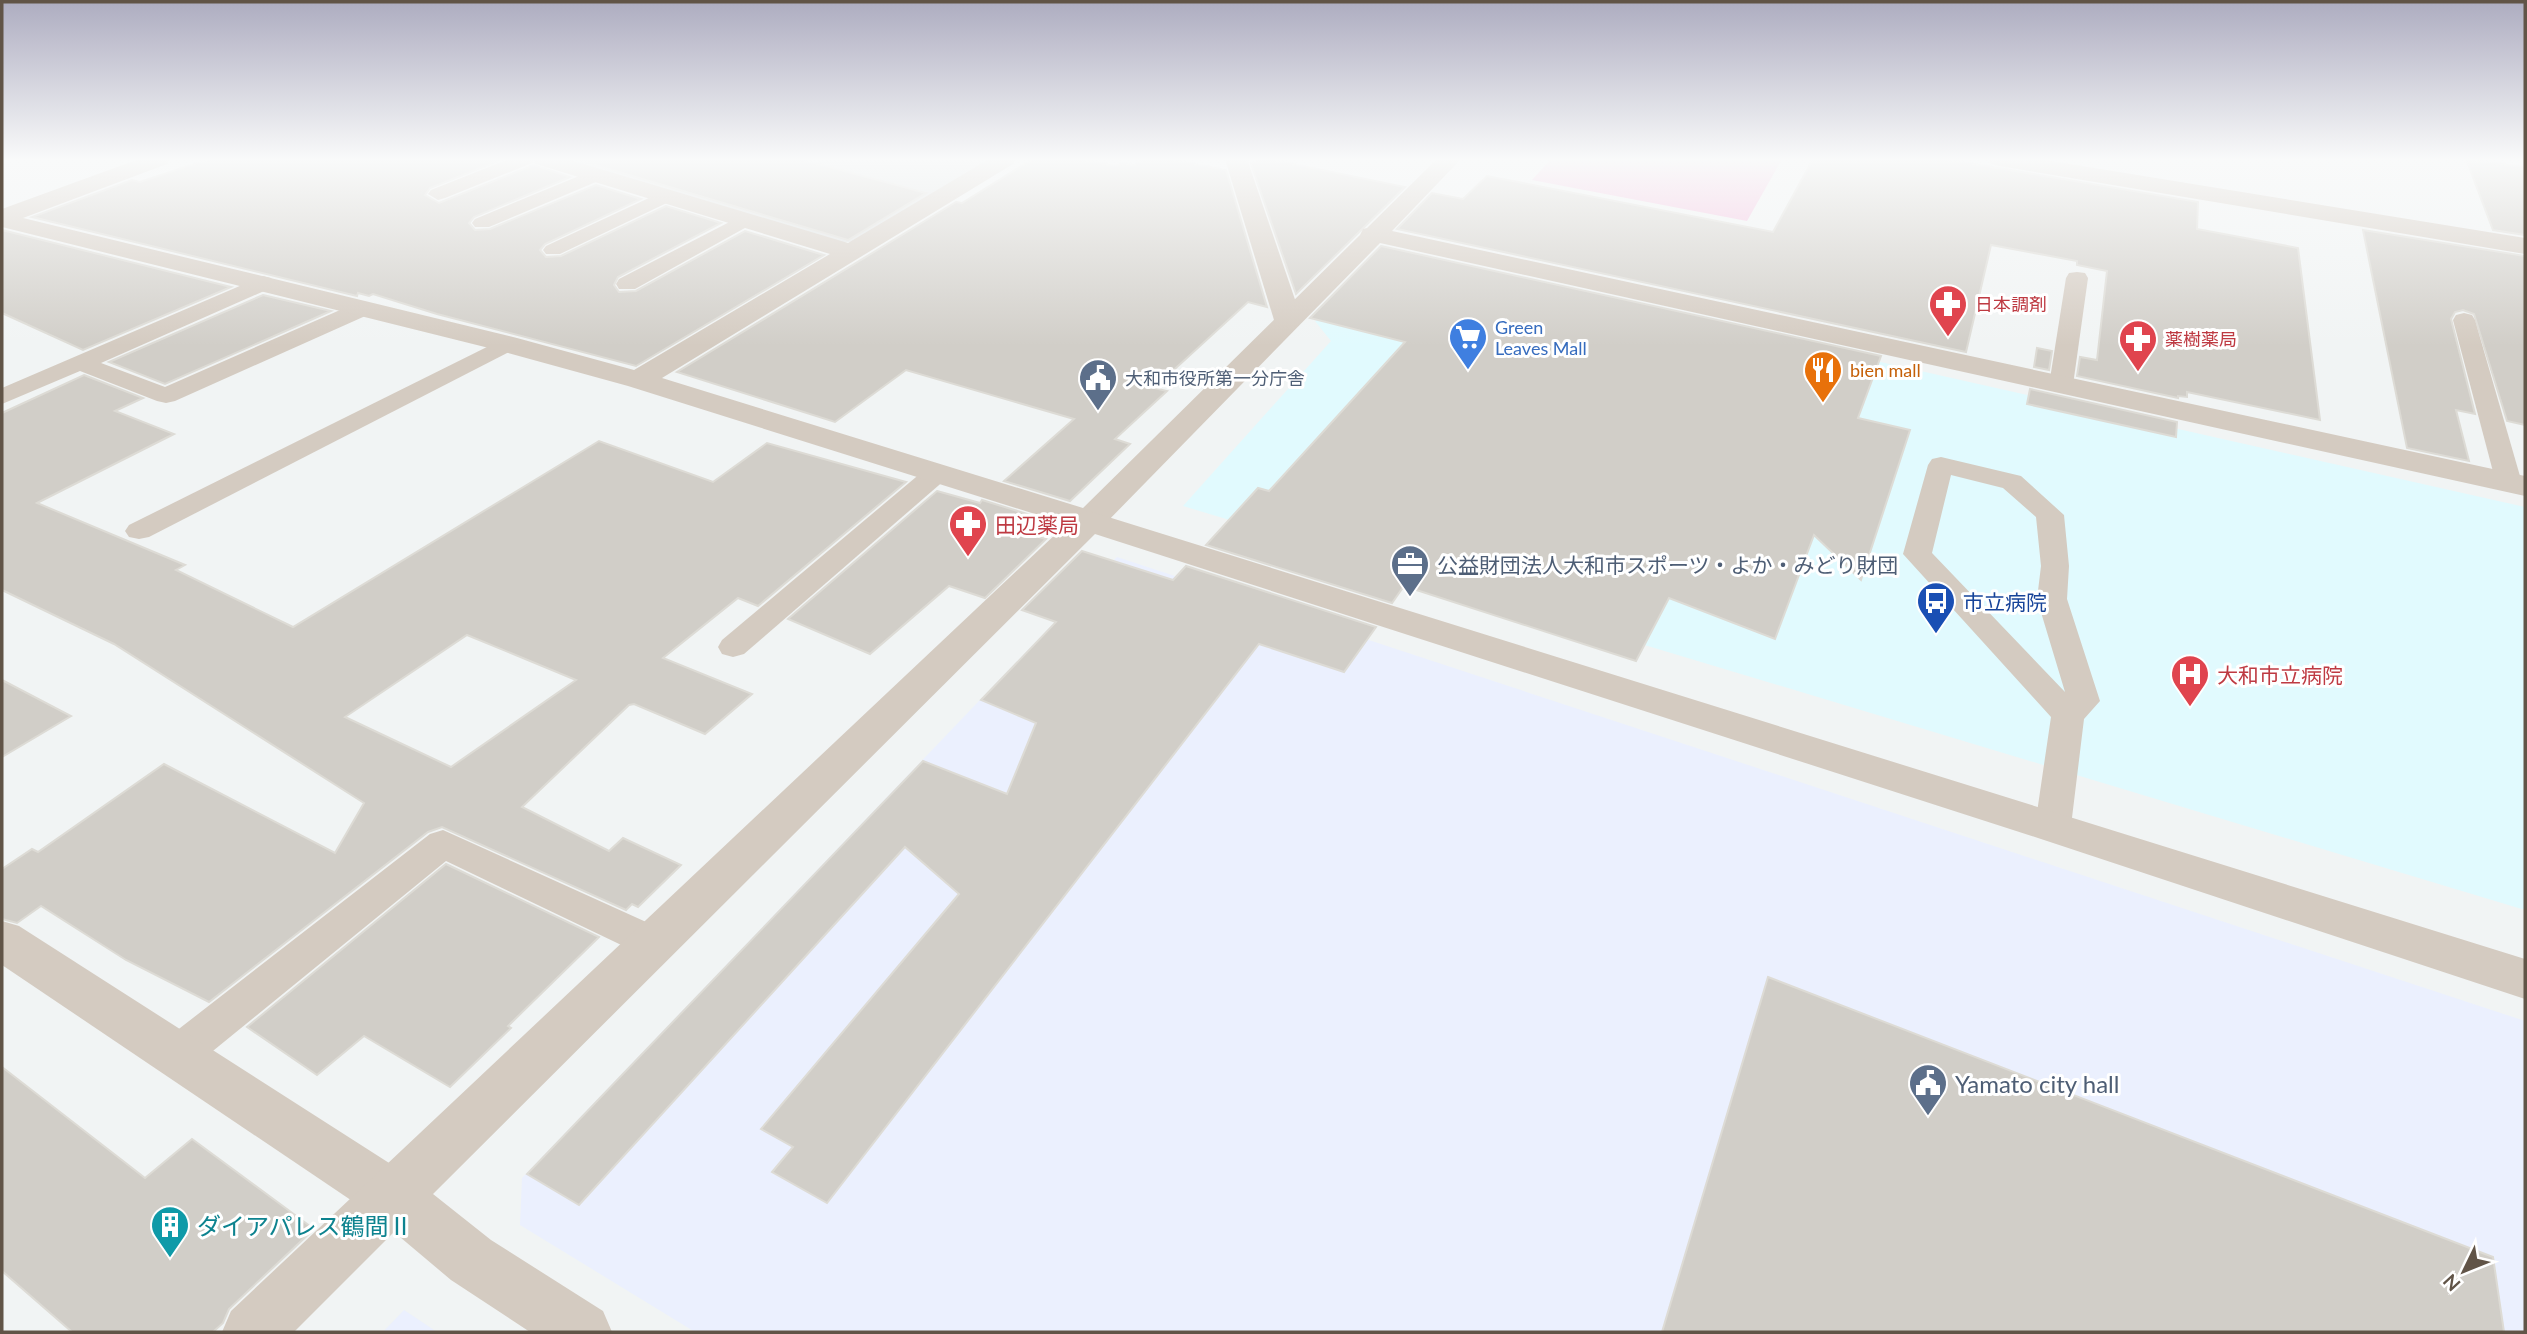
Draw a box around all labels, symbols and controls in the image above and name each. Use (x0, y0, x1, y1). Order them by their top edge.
pharmacy icon: 日本調剤 (1927, 283, 1969, 338)
place label: 日本調剤 (1975, 293, 2047, 315)
supermarket icon: Green Leaves Mall (1447, 316, 1489, 371)
place label: Green Leaves Mall (1495, 316, 1587, 359)
pharmacy icon: 薬樹薬局 (2117, 318, 2159, 373)
place label: 薬樹薬局 (2165, 328, 2237, 350)
restaurant icon: bien mall (1802, 349, 1844, 404)
public building icon: 大和市役所第一分庁舎 (1077, 357, 1119, 412)
place label: bien mall (1850, 359, 1921, 381)
place label: 大和市役所第一分庁舎 (1125, 367, 1305, 389)
pharmacy icon: 田辺薬局 (947, 503, 989, 558)
place label: 田辺薬局 (995, 512, 1079, 537)
office icon: 公益財団法人大和市スポーツ・よか・みどり財団 (1389, 543, 1431, 598)
place label: 公益財団法人大和市スポーツ・よか・みどり財団 (1437, 552, 1899, 577)
bus stop icon: 市立病院 (1915, 580, 1957, 635)
place label: 市立病院 (1963, 589, 2047, 614)
hospital icon: 大和市立病院 (2169, 653, 2211, 708)
place label: 大和市立病院 (2217, 662, 2343, 687)
public building icon: Yamato city hall (1907, 1062, 1949, 1117)
place label: Yamato city hall (1955, 1069, 2119, 1098)
building icon: ダイアパレス鶴間Ⅱ (149, 1204, 191, 1259)
place label: ダイアパレス鶴間Ⅱ (197, 1211, 413, 1240)
north arrow (2429, 1236, 2499, 1306)
text: N (2438, 1270, 2465, 1296)

